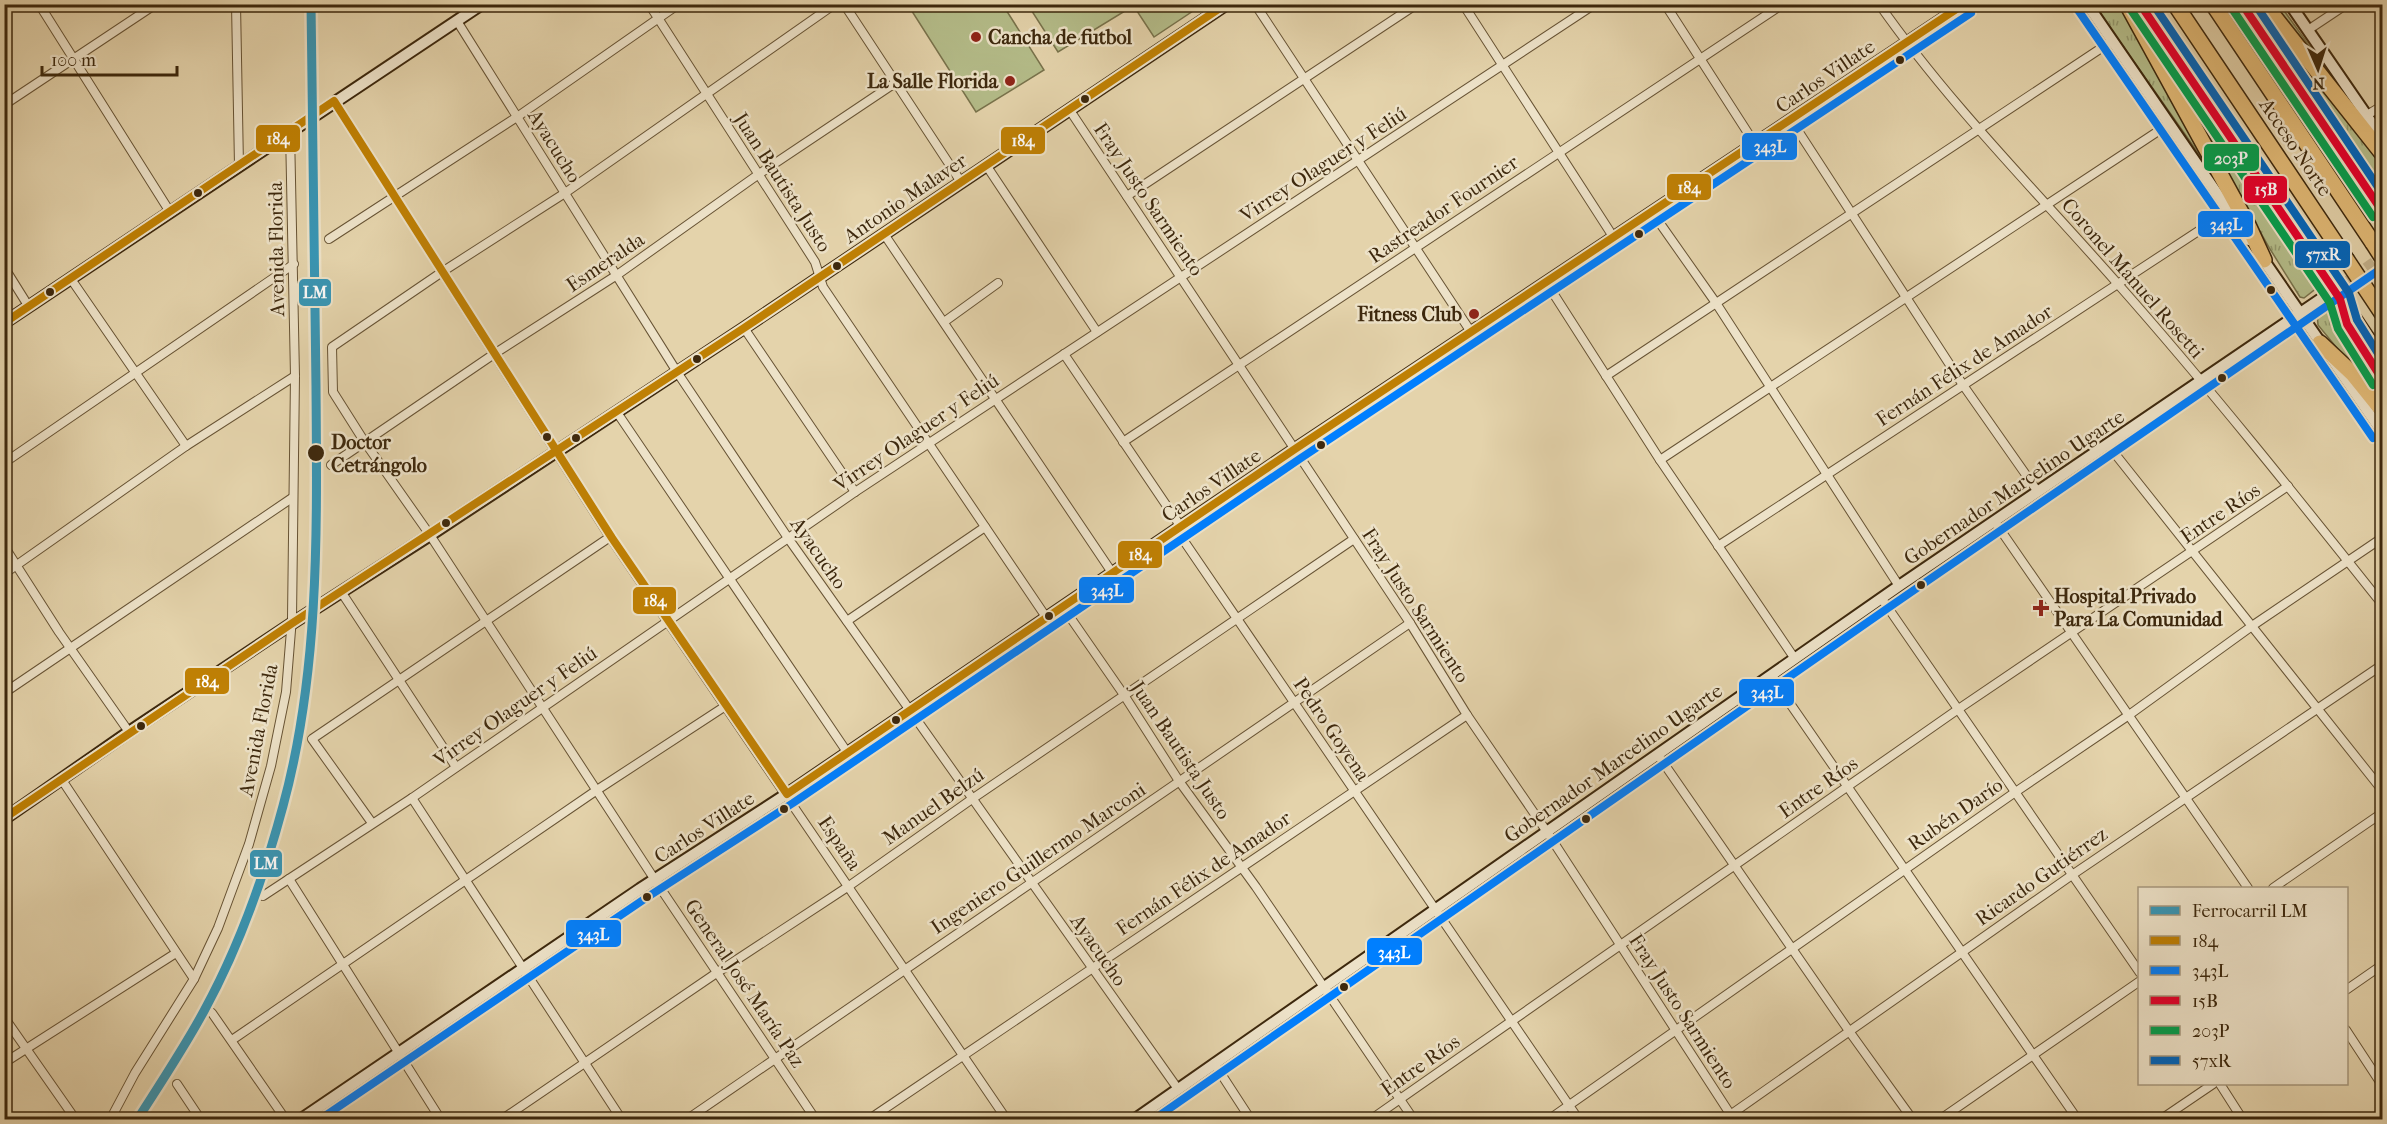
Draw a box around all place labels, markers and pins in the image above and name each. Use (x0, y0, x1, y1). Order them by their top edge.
place label: Cancha de futbol (988, 26, 1132, 49)
marker: Cancha de futbol (969, 30, 983, 44)
unlabelled marker (1894, 54, 1906, 66)
place label: La Salle Florida (867, 70, 999, 93)
marker: La Salle Florida (1003, 74, 1017, 88)
unlabelled marker (1079, 93, 1091, 105)
unlabelled marker (192, 187, 204, 199)
unlabelled marker (1633, 228, 1645, 240)
unlabelled marker (831, 260, 843, 272)
unlabelled marker (2265, 284, 2277, 296)
unlabelled marker (44, 286, 56, 298)
place label: Fitness Club (1356, 303, 1463, 326)
marker: Fitness Club (1467, 307, 1481, 321)
unlabelled marker (691, 353, 703, 365)
unlabelled marker (2216, 372, 2228, 384)
place label: Doctor Cetrángolo (331, 431, 427, 477)
unlabelled marker (541, 431, 553, 443)
unlabelled marker (570, 432, 582, 444)
unlabelled marker (1315, 439, 1327, 451)
marker: Doctor Cetrángolo (306, 443, 326, 463)
unlabelled marker (440, 517, 452, 529)
unlabelled marker (1915, 579, 1927, 591)
place label: Hospital Privado Para La Comunidad (2054, 585, 2224, 631)
marker: Hospital Privado Para La Comunidad (2032, 599, 2050, 617)
unlabelled marker (1043, 610, 1055, 622)
unlabelled marker (890, 714, 902, 726)
unlabelled marker (135, 720, 147, 732)
unlabelled marker (778, 803, 790, 815)
unlabelled marker (1580, 813, 1592, 825)
unlabelled marker (641, 891, 653, 903)
unlabelled marker (1338, 981, 1350, 993)

